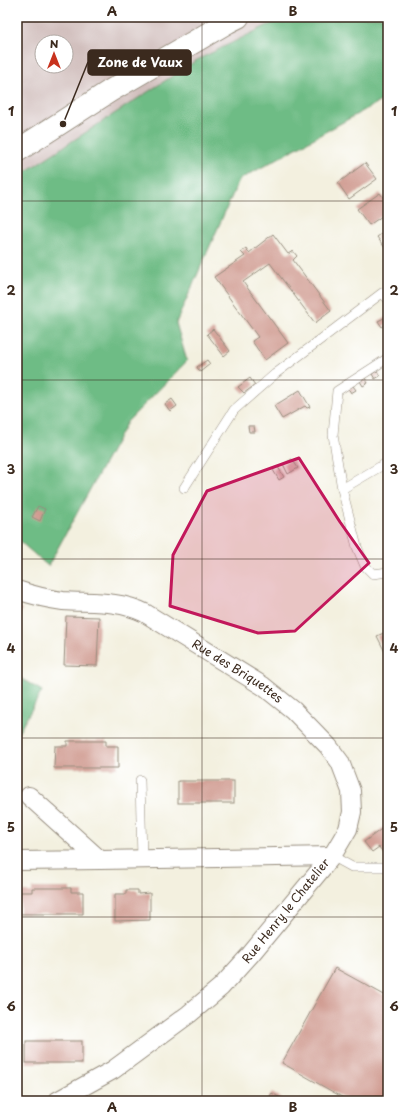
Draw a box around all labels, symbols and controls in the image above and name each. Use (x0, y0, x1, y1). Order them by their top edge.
text: A (107, 1, 117, 20)
text: B (289, 1, 298, 20)
north arrow (34, 34, 74, 74)
text: N (50, 35, 59, 52)
callout: Zone de Vaux (88, 50, 191, 75)
text: Zone de Vaux (97, 52, 183, 71)
text: 1 (8, 101, 14, 120)
text: 1 (391, 101, 397, 120)
text: 2 (6, 280, 16, 299)
text: 2 (389, 280, 399, 299)
text: 3 (7, 459, 16, 478)
text: 3 (390, 459, 399, 478)
street label: Rue des Briquettes (189, 634, 287, 707)
text: 4 (7, 638, 16, 657)
text: 4 (390, 638, 399, 657)
text: 5 (7, 817, 15, 836)
text: 5 (390, 817, 398, 836)
street label: Rue Henry le Chatelier (237, 854, 334, 967)
text: 6 (6, 996, 16, 1015)
text: 6 (389, 996, 399, 1015)
text: A (107, 1097, 117, 1116)
text: B (289, 1097, 298, 1116)

